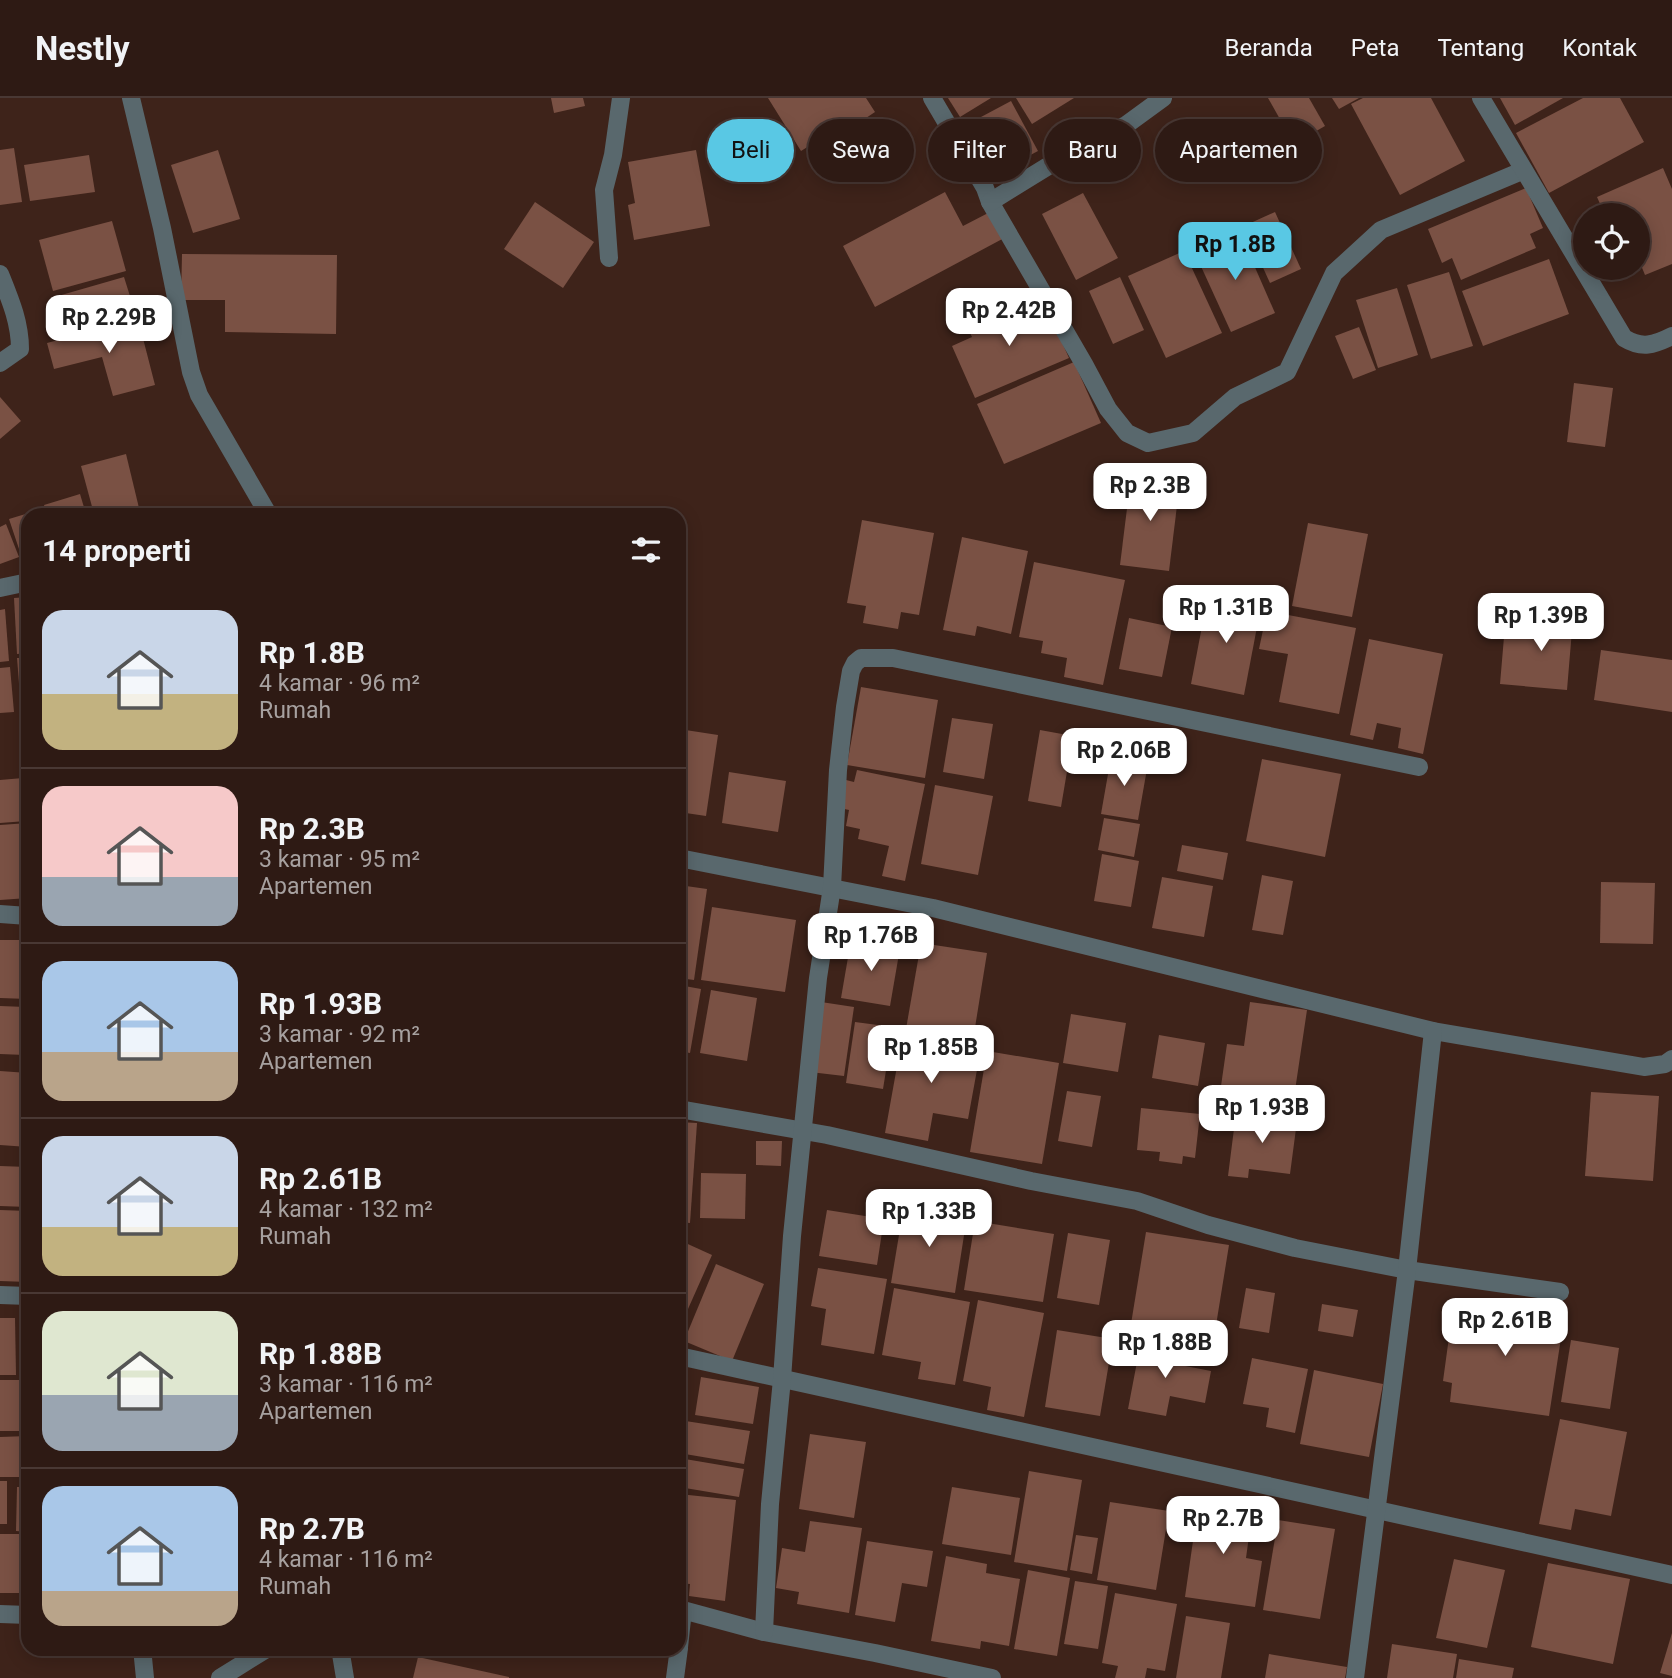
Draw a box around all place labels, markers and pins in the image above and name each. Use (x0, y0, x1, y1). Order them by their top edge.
pin: Rp 1.8B (1170, 222, 1300, 282)
pin: Rp 2.42B (937, 288, 1081, 348)
pin: Rp 2.29B (37, 296, 181, 355)
pin: Rp 2.3B (1085, 464, 1215, 523)
pin: Rp 1.31B (1154, 586, 1298, 645)
pin: Rp 1.39B (1469, 594, 1613, 653)
pin: Rp 2.06B (1052, 728, 1196, 788)
pin: Rp 1.76B (799, 914, 943, 973)
pin: Rp 1.85B (859, 1026, 1003, 1085)
pin: Rp 1.93B (1190, 1086, 1334, 1145)
pin: Rp 1.33B (857, 1190, 1001, 1249)
pin: Rp 2.61B (1433, 1298, 1577, 1358)
pin: Rp 1.88B (1093, 1320, 1237, 1380)
pin: Rp 2.7B (1158, 1496, 1288, 1556)

